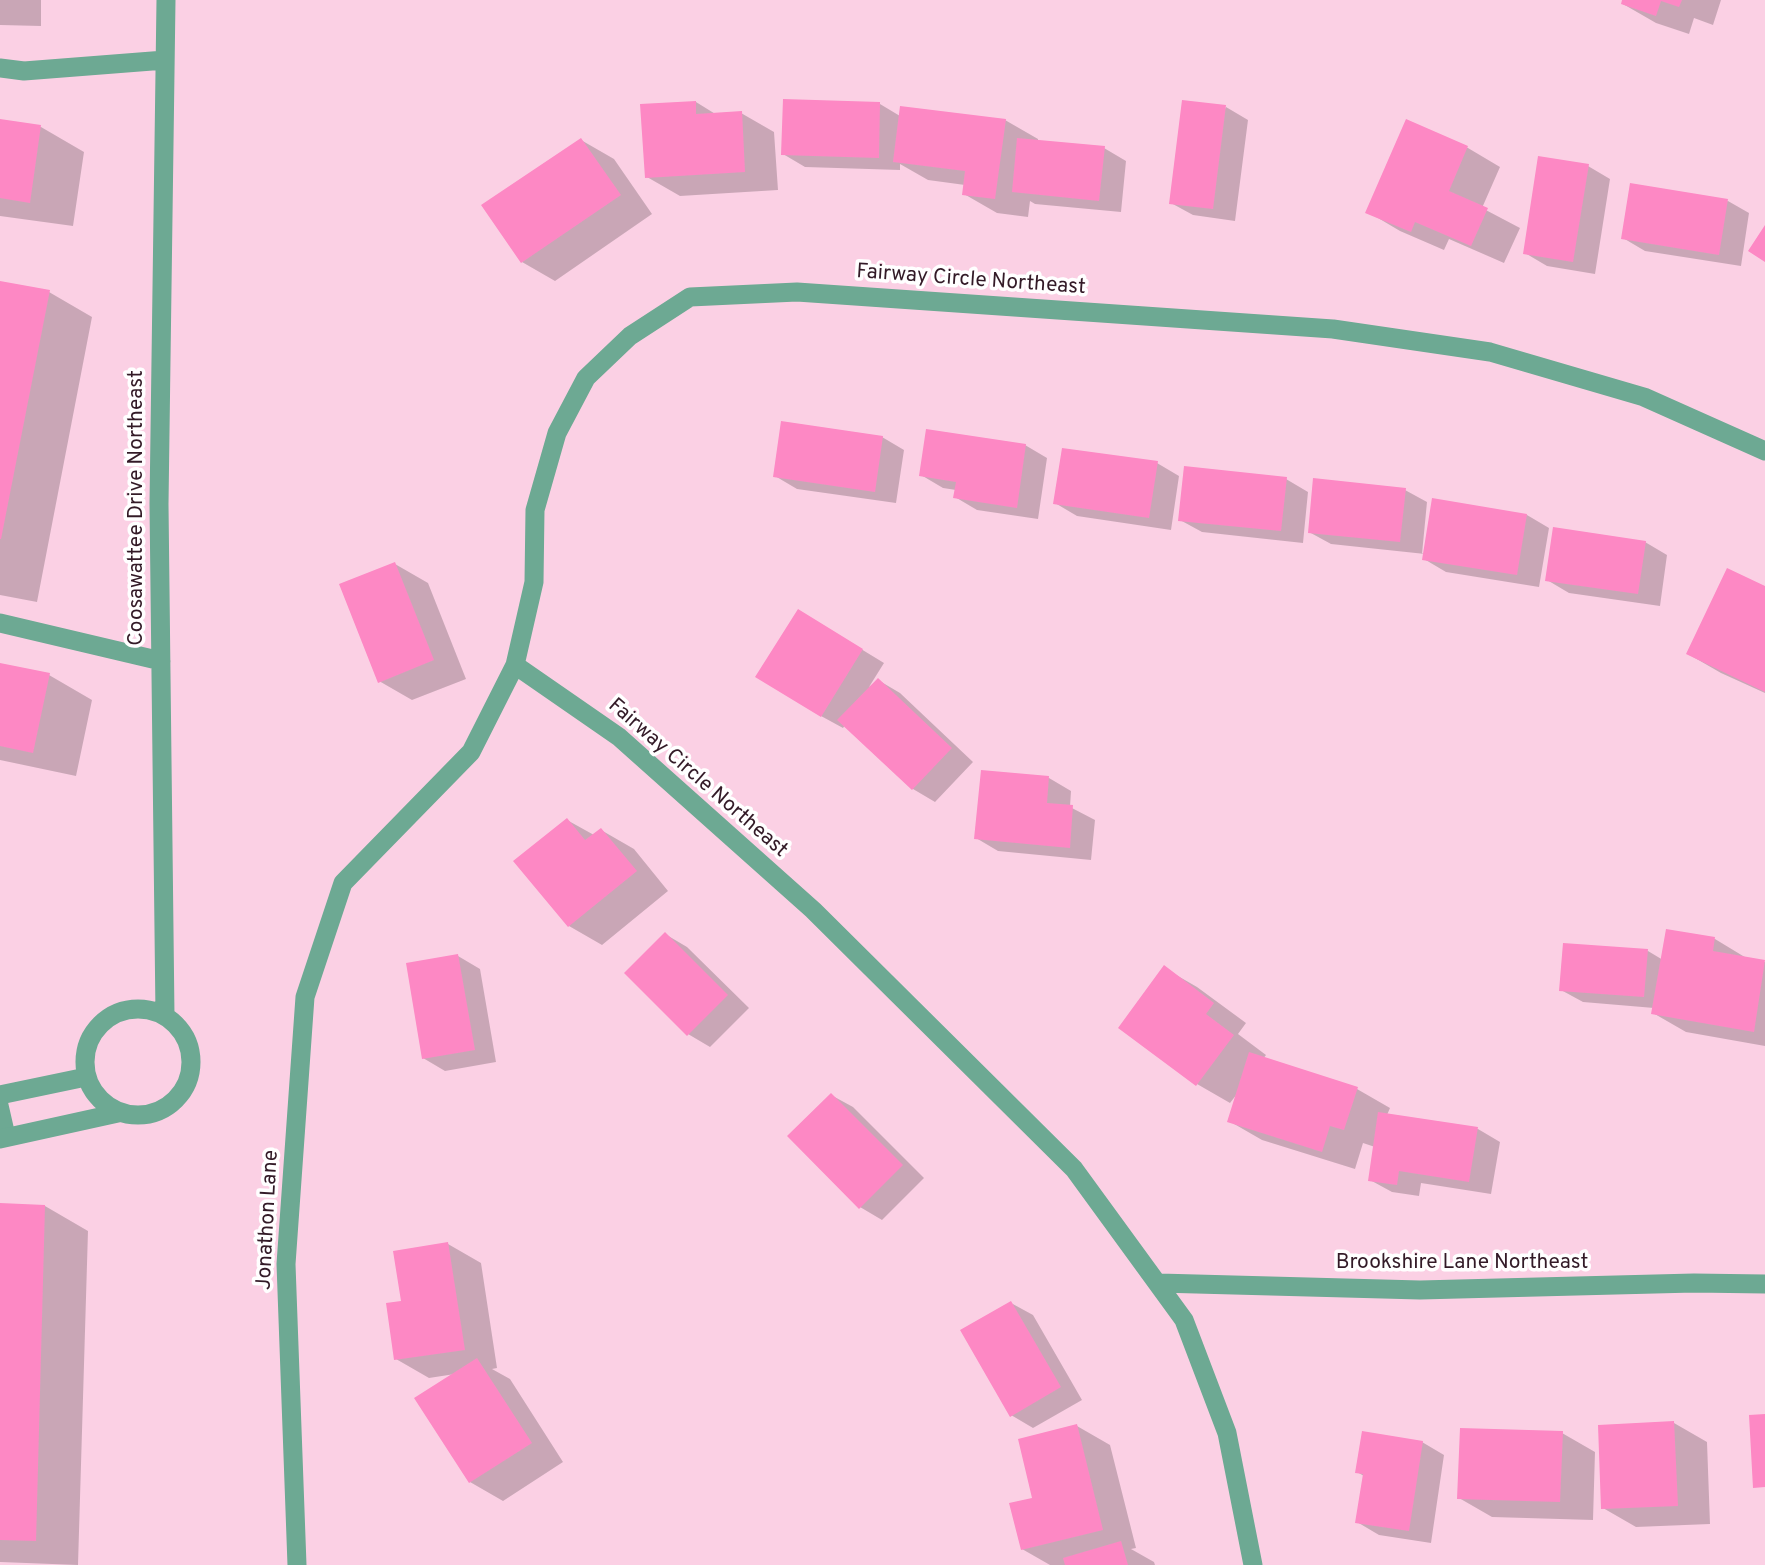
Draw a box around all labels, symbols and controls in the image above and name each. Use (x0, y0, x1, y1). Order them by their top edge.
street label: Fairway Circle Northeast (855, 260, 1087, 302)
street label: Coosawattee Drive Northeast (125, 370, 151, 646)
street label: Fairway Circle Northeast (602, 694, 792, 864)
street label: Jonathon Lane (253, 1149, 285, 1291)
street label: Brookshire Lane Northeast (1336, 1251, 1588, 1277)

